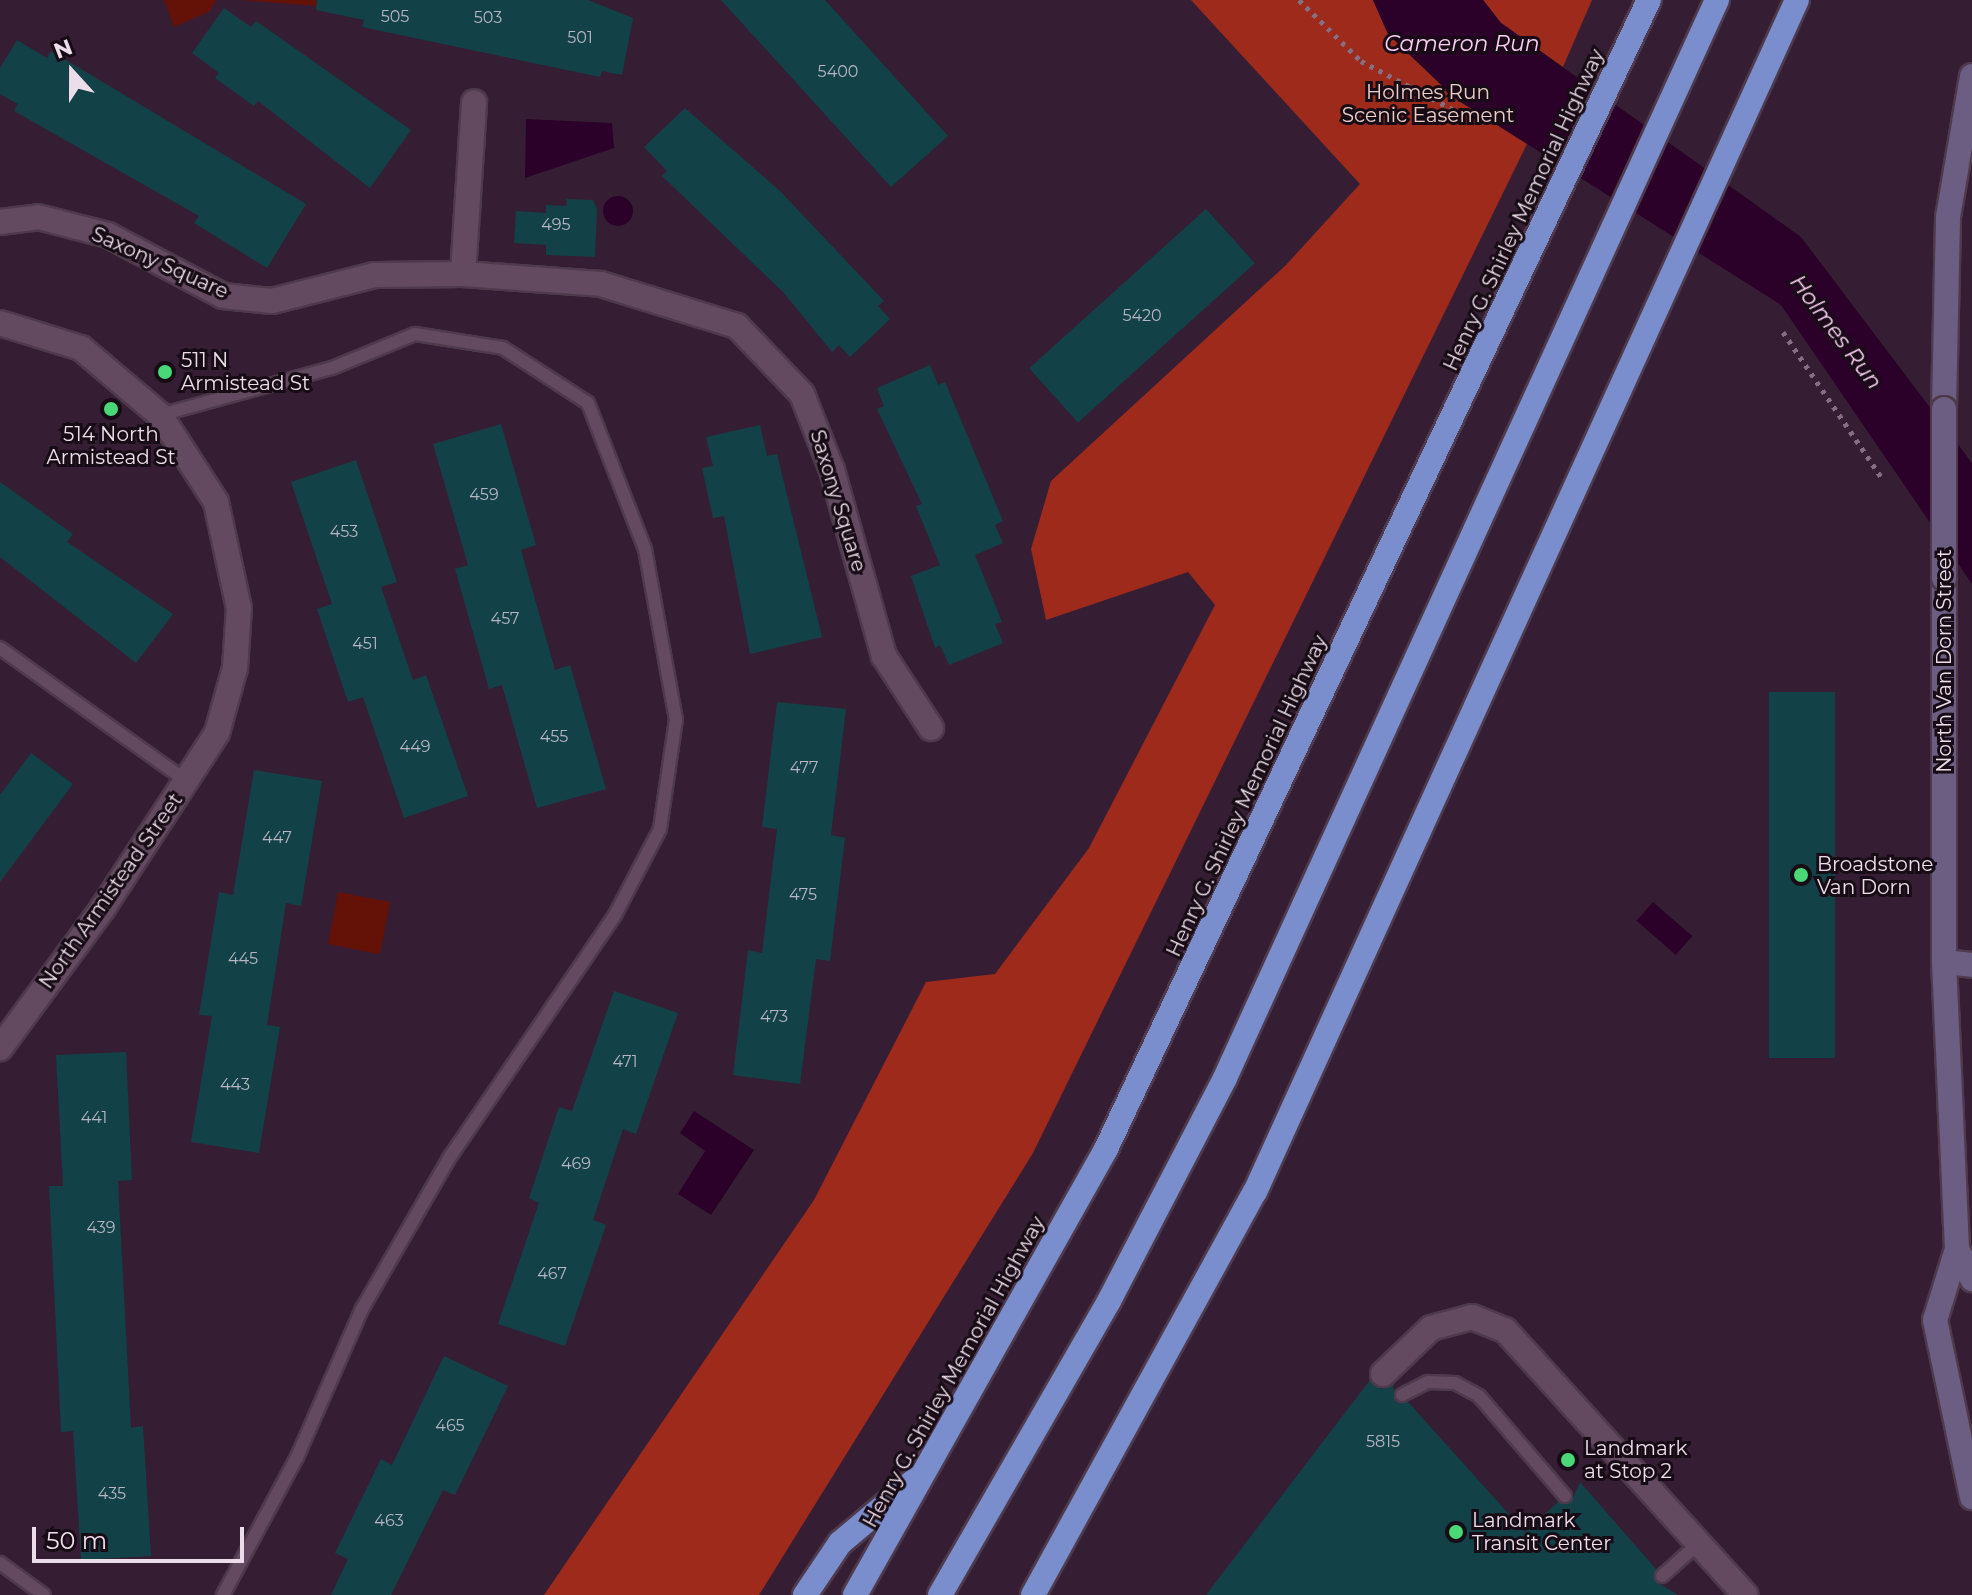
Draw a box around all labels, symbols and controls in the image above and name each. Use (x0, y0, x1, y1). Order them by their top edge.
house number: 505 (381, 7, 409, 27)
house number: 503 (474, 8, 502, 28)
house number: 501 (567, 28, 593, 48)
water label: Cameron Run (1384, 31, 1540, 57)
north arrow (32, 32, 112, 112)
text: N (50, 33, 76, 65)
street label: Henry G. Shirley Memorial Highway (1439, 45, 1609, 375)
house number: 5400 (818, 62, 858, 82)
park label: Holmes Run Scenic Easement (1342, 81, 1514, 128)
house number: 495 (541, 215, 571, 235)
street label: Saxony Square (88, 222, 232, 304)
water label: Holmes Run (1784, 270, 1888, 394)
house number: 5420 (1122, 306, 1162, 326)
place label: 511 N Armistead St (181, 348, 310, 395)
marker: 511 N Armistead St (156, 363, 174, 381)
marker: 514 North Armistead St (102, 400, 120, 418)
place label: 514 North Armistead St (46, 422, 176, 469)
street label: Saxony Square (805, 427, 871, 575)
house number: 459 (469, 485, 499, 505)
house number: 453 (330, 522, 358, 542)
street label: North Van Dorn Street (1932, 549, 1956, 773)
house number: 457 (491, 609, 519, 629)
street label: Henry G. Shirley Memorial Highway (1162, 631, 1332, 961)
house number: 451 (352, 634, 378, 654)
house number: 455 (540, 727, 568, 747)
house number: 449 (400, 737, 430, 757)
house number: 477 (790, 758, 818, 778)
street label: North Armistead Street (34, 789, 188, 993)
house number: 447 (262, 828, 292, 848)
place label: Broadstone Van Dorn (1817, 852, 1933, 899)
marker: Broadstone Van Dorn (1792, 866, 1810, 884)
house number: 475 (789, 885, 817, 905)
house number: 445 (228, 949, 258, 969)
house number: 473 (760, 1007, 788, 1027)
house number: 471 (612, 1052, 638, 1072)
house number: 443 (220, 1075, 250, 1095)
house number: 441 (81, 1108, 107, 1128)
house number: 469 (561, 1154, 591, 1174)
street label: Henry G. Shirley Memorial Highway (858, 1212, 1050, 1532)
house number: 439 (86, 1218, 116, 1238)
house number: 467 (537, 1264, 567, 1284)
house number: 465 (435, 1416, 465, 1436)
house number: 5815 (1366, 1432, 1400, 1452)
place label: Landmark at Stop 2 (1584, 1436, 1688, 1483)
marker: Landmark at Stop 2 (1559, 1451, 1577, 1469)
house number: 435 (98, 1484, 126, 1504)
place label: Landmark Transit Center (1472, 1508, 1611, 1555)
scale bar (36, 1511, 248, 1561)
house number: 463 (374, 1511, 404, 1531)
marker: Landmark Transit Center (1447, 1523, 1465, 1541)
text: 50 m (46, 1526, 107, 1555)

